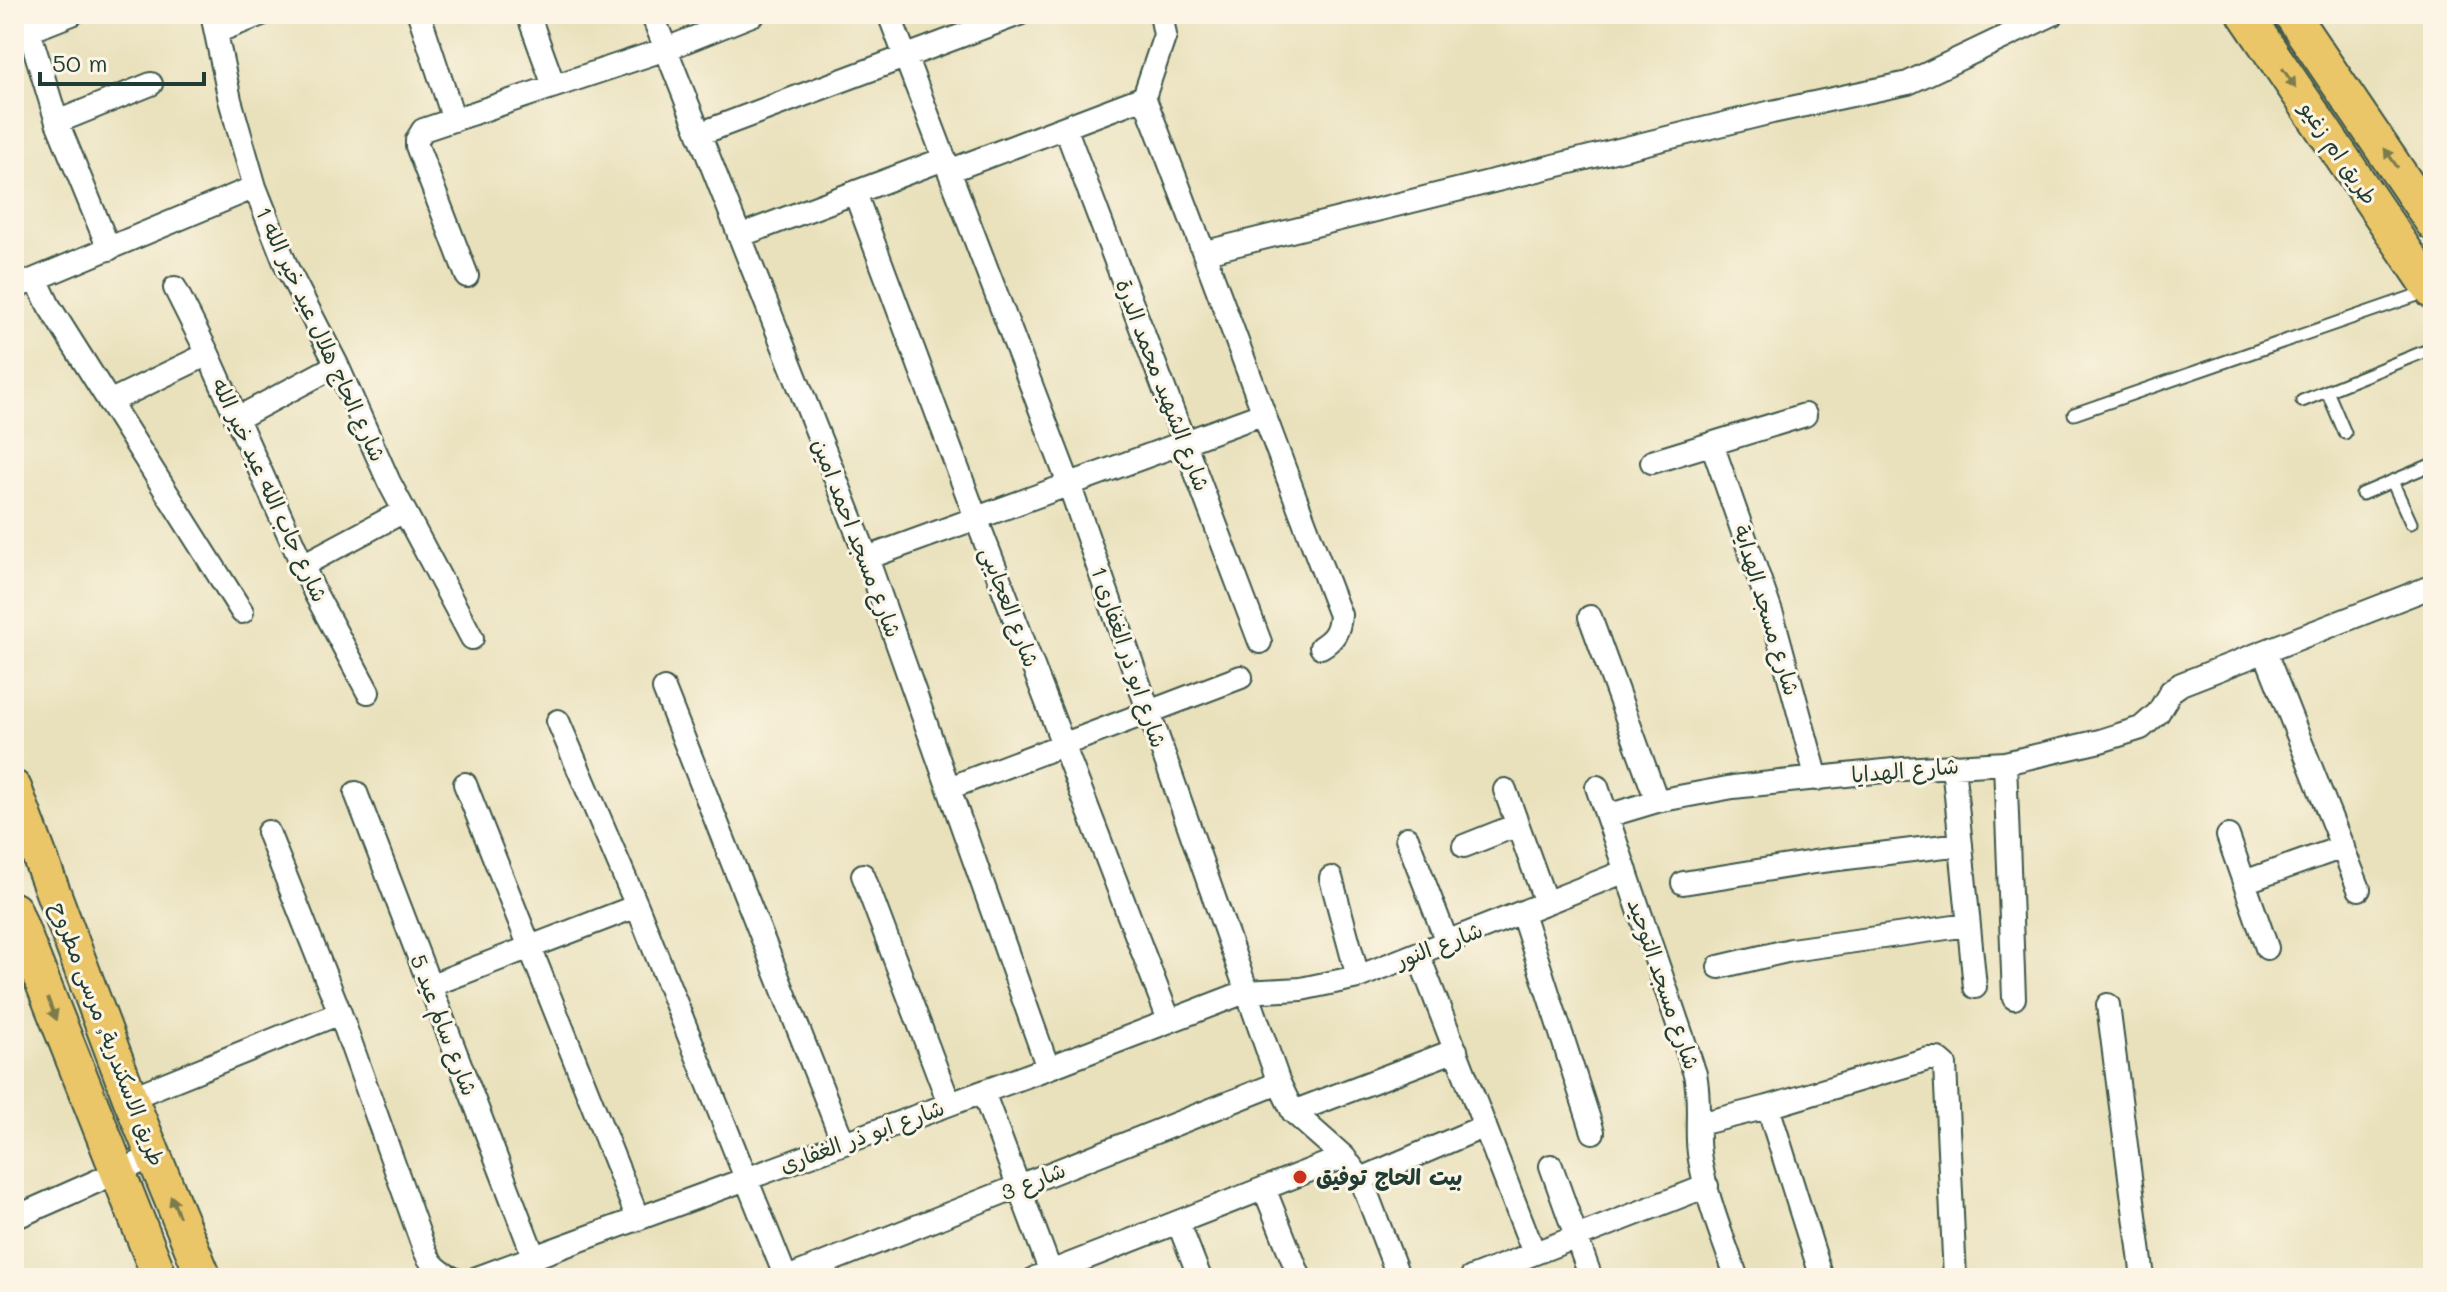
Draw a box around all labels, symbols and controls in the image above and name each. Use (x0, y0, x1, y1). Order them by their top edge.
scale bar (40, 36, 204, 86)
text: 50 m (52, 47, 108, 78)
one-way arrow (2281, 68, 2296, 89)
street label: طريق ام زغيو (2291, 94, 2385, 212)
one-way arrow (2384, 147, 2399, 168)
street label: شارع الحاج هلال عيد خير الله 1 (248, 202, 393, 467)
street label: شارع الشهيد محمد الدرة (1108, 275, 1217, 496)
street label: شارع جاب الله عيد خير الله (204, 373, 335, 607)
street label: شارع مسجد احمد امين (804, 434, 909, 642)
street label: شارع مسجد الهداية (1726, 521, 1807, 699)
street label: شارع العجايبى (972, 543, 1047, 672)
street label: شارع ابو ذر الغفارى 1 (1083, 562, 1174, 752)
street label: شارع الهدايا (1850, 750, 1960, 791)
street label: شارع مسجد التوحيد (1620, 895, 1707, 1074)
street label: طريق الاسكندرية, مرسى مطروح (44, 898, 172, 1170)
street label: شارع النور (1389, 915, 1487, 977)
street label: شارع سالم عيد 5 (400, 950, 485, 1101)
one-way arrow (46, 997, 59, 1021)
street label: شارع ابو ذر الغفارى (775, 1092, 949, 1181)
street label: شارع 3 (996, 1154, 1070, 1208)
place label: بيت الحاج توفيق (1316, 1162, 1462, 1191)
marker: بيت الحاج توفيق (1291, 1168, 1309, 1186)
one-way arrow (168, 1194, 181, 1218)

